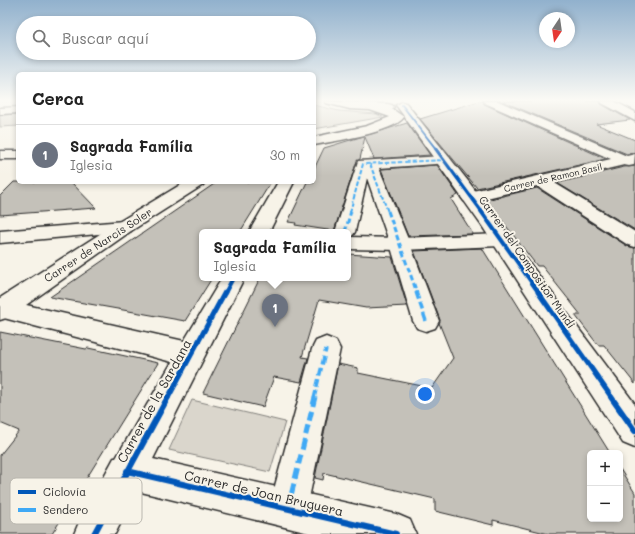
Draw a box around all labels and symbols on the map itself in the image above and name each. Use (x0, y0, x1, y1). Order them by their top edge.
north arrow (539, 12, 575, 48)
street label: Carrer de Ramon Basil (503, 161, 603, 194)
street label: Carrer del Compositor Mundi (476, 193, 579, 331)
street label: Carrer de Narcís Soler (41, 204, 155, 285)
pin: 1 (262, 294, 288, 327)
street label: Carrer de la Sardana (112, 336, 195, 466)
your location (415, 384, 435, 404)
street label: Carrer de Joan Bruguera (183, 466, 345, 519)
legend (10, 478, 142, 524)
text: Ciclovía (43, 484, 86, 499)
text: Sendero (43, 502, 88, 517)

